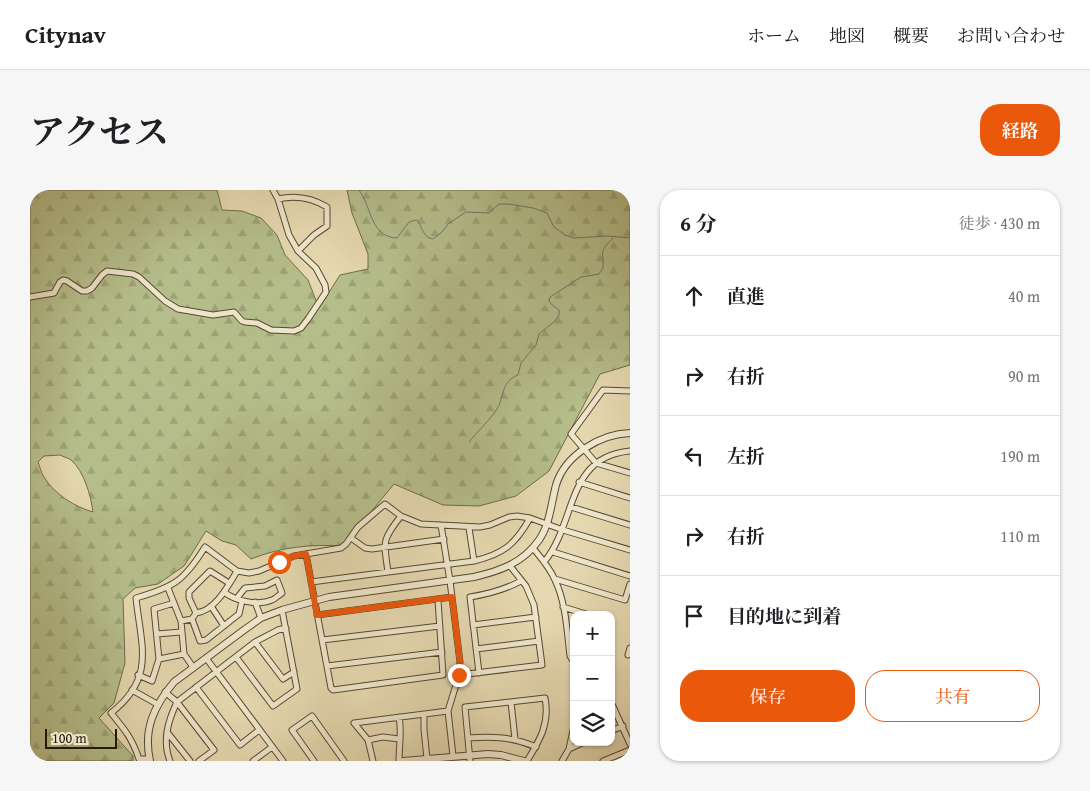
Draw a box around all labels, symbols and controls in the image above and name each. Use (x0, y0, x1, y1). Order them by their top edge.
text: Citynav (25, 17, 106, 52)
text: ホーム (747, 22, 801, 49)
text: 地図 (829, 22, 865, 49)
text: 概要 (893, 22, 929, 49)
text: お問い合わせ (957, 22, 1065, 49)
button: 経路 (980, 104, 1060, 156)
text: アクセス (30, 106, 169, 157)
text: 6 分 (680, 208, 717, 239)
text: 徒歩 · 430 m (959, 211, 1040, 235)
icon: ahead (680, 282, 708, 310)
text: 直進 (727, 282, 765, 310)
text: 40 m (1008, 284, 1040, 308)
icon: right (680, 362, 708, 390)
text: 右折 (727, 362, 765, 390)
text: 90 m (1008, 364, 1040, 388)
icon: left (680, 442, 708, 470)
text: 左折 (727, 442, 765, 470)
text: 190 m (1000, 444, 1040, 468)
icon: right (680, 522, 708, 550)
text: 右折 (727, 522, 765, 550)
text: 110 m (1000, 524, 1040, 548)
route start (268, 551, 291, 574)
icon: arrive (680, 602, 708, 630)
text: 目的地に到着 (727, 602, 841, 630)
map controls (570, 611, 615, 746)
button: + (570, 611, 615, 656)
button: − (570, 656, 615, 701)
route end (448, 664, 471, 687)
button: 保存 (680, 670, 855, 722)
button: 共有 (865, 670, 1040, 722)
button: layers (570, 701, 615, 746)
scale bar (45, 726, 118, 749)
text: 100 m (52, 728, 87, 748)

